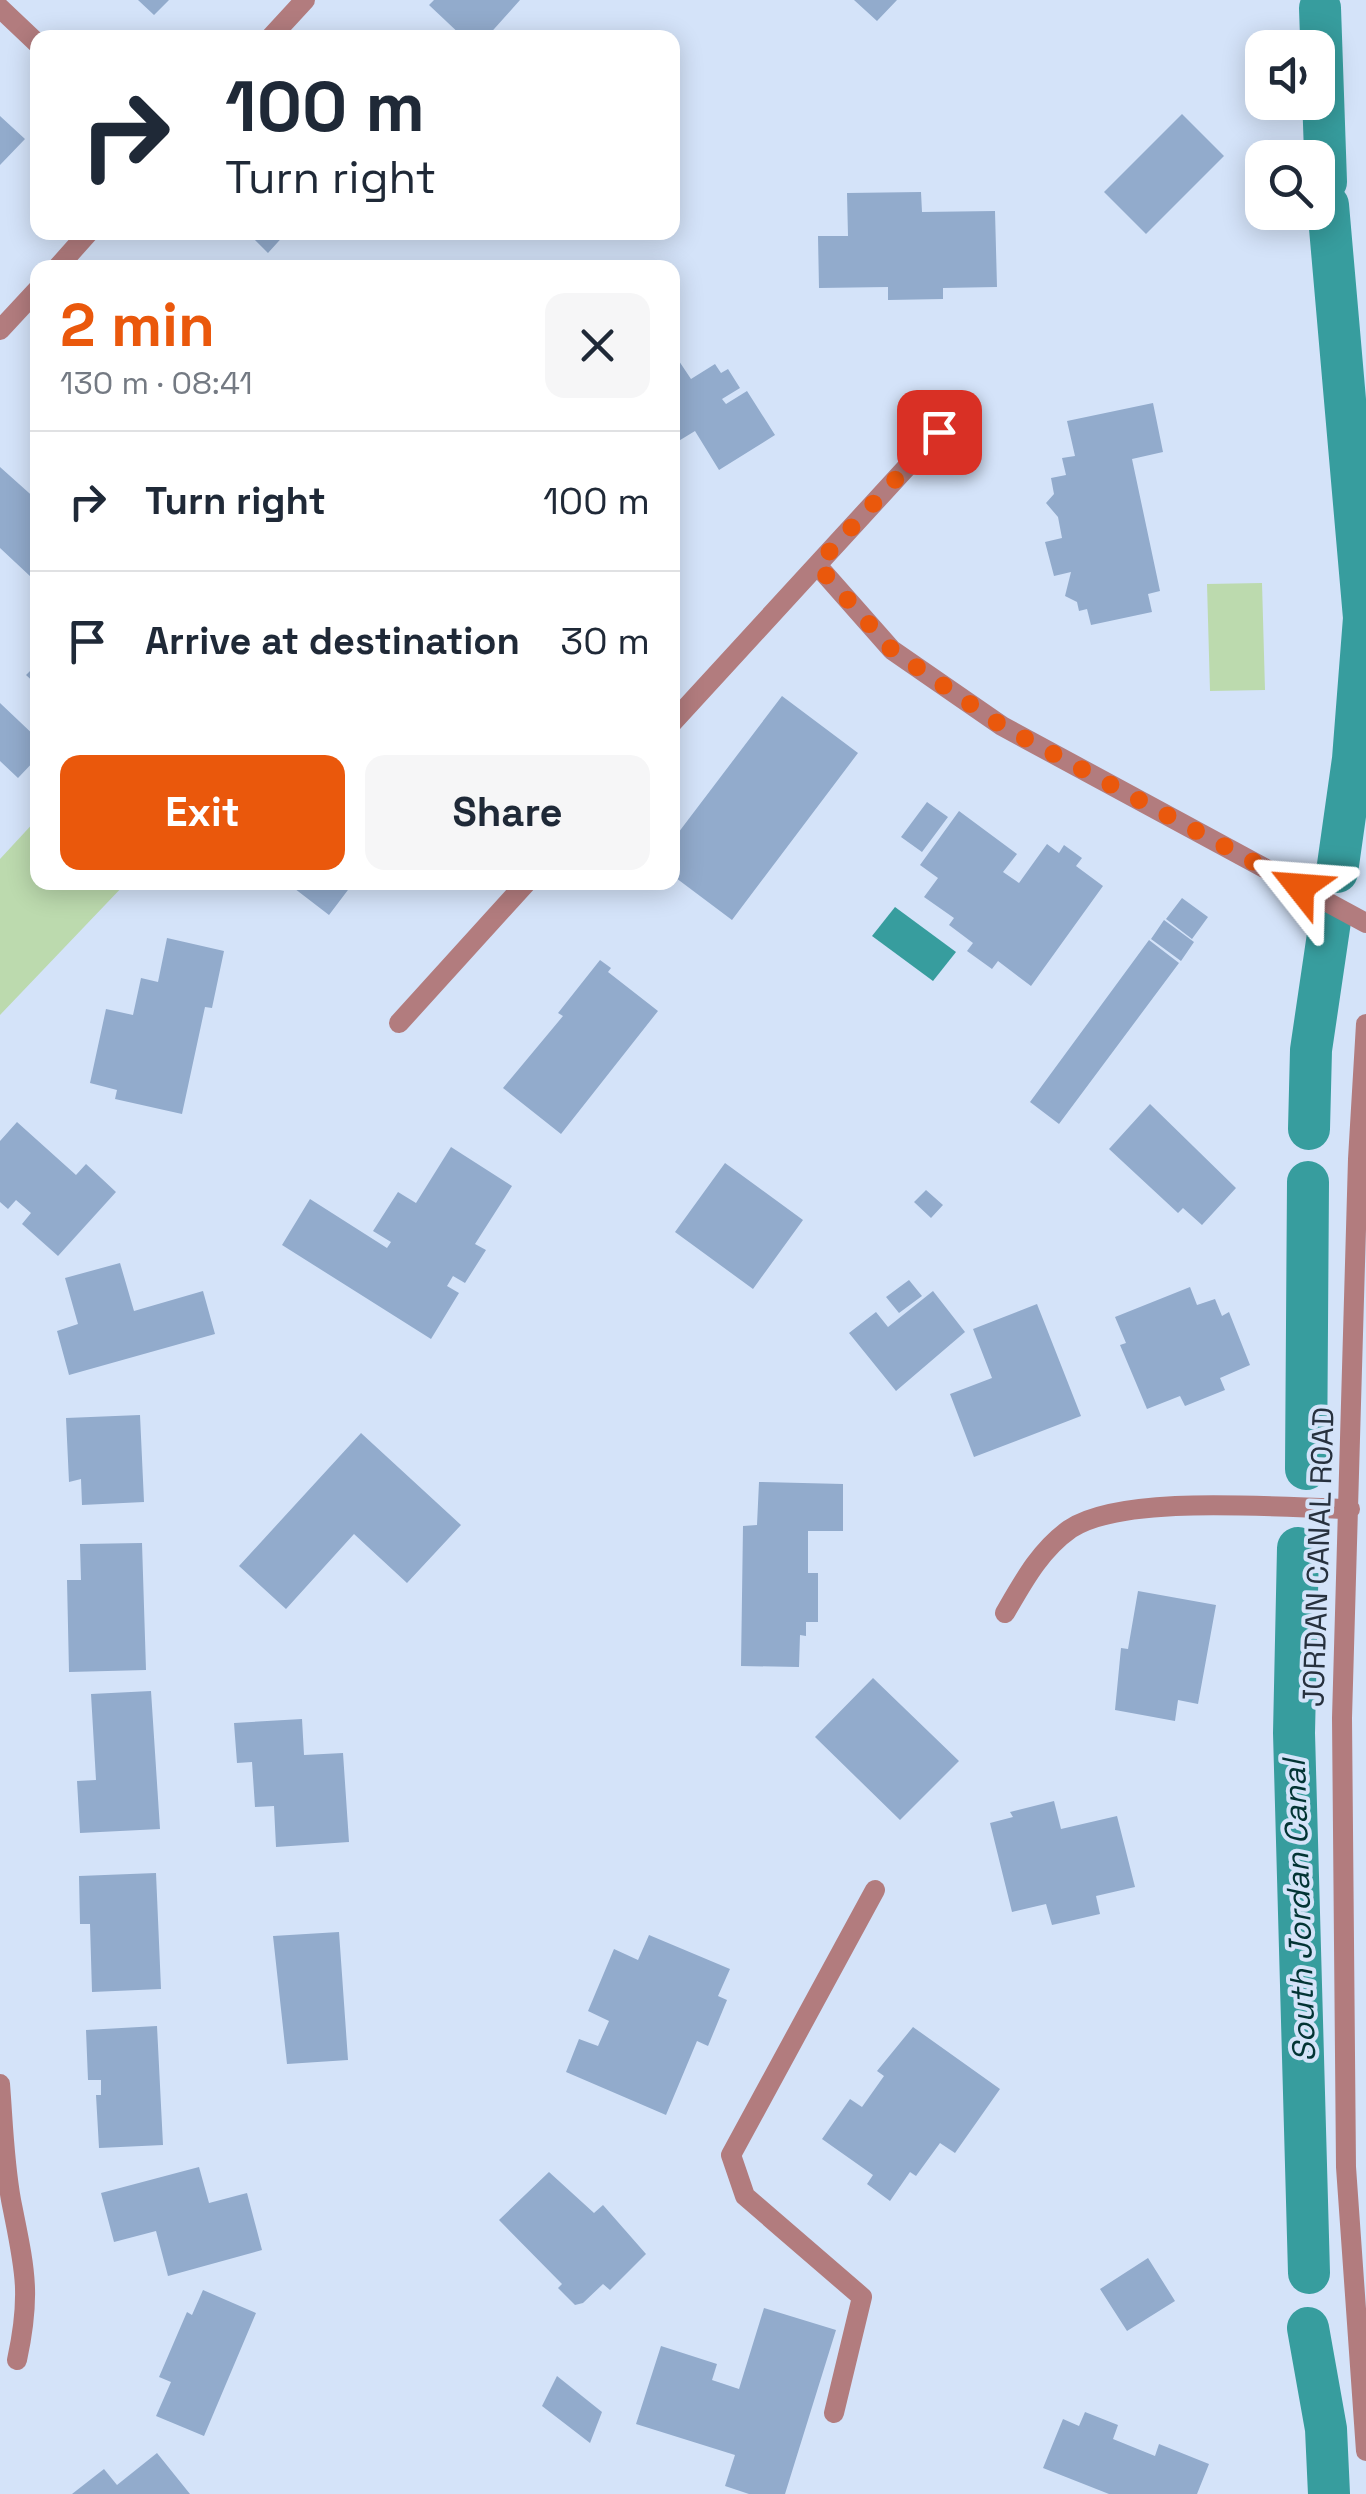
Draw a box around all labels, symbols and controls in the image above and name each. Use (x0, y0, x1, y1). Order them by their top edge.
map controls (1245, 30, 1335, 230)
button: sound (1245, 30, 1335, 120)
text: 100 m (225, 62, 425, 151)
icon: right (60, 70, 190, 200)
button: search (1245, 140, 1335, 230)
text: Turn right (225, 149, 436, 206)
text: 2 min (60, 287, 215, 364)
button: close (545, 293, 650, 398)
text: 130 m · 08:41 (60, 363, 253, 403)
pin (897, 390, 982, 475)
icon: arrive (912, 405, 967, 460)
icon: right (60, 474, 115, 529)
text: Turn right (145, 477, 326, 525)
text: 100 m (543, 477, 650, 525)
icon: arrive (60, 614, 115, 669)
text: Arrive at destination (145, 617, 520, 665)
text: 30 m (560, 617, 650, 665)
button: Exit (60, 755, 345, 870)
button: Share (365, 755, 650, 870)
position arrow (1248, 835, 1352, 939)
street label: JORDAN CANAL ROAD (1293, 1406, 1343, 1708)
water label: South Jordan Canal (1274, 1756, 1324, 2063)

